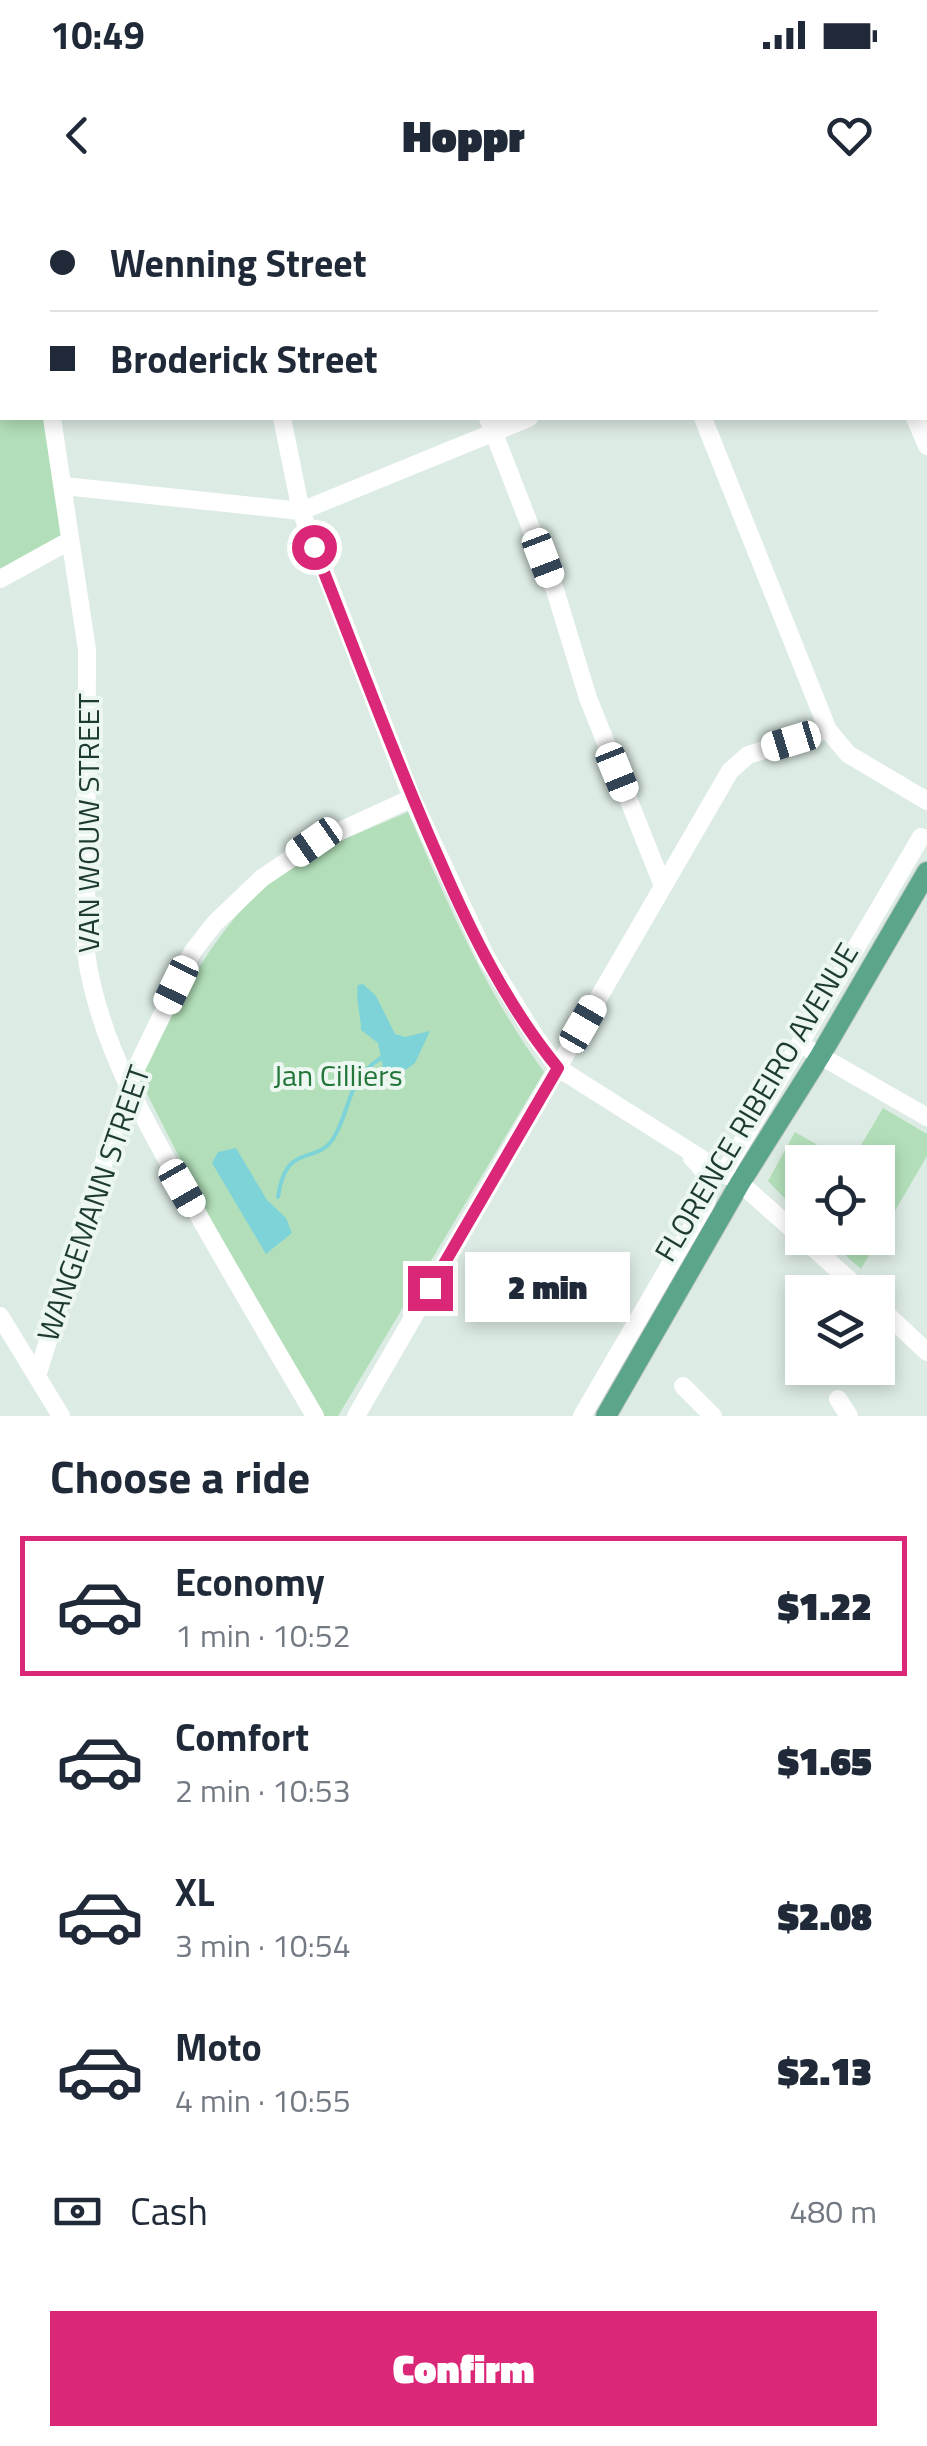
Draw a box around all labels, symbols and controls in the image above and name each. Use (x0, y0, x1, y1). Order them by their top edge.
text: 10:49 (50, 6, 145, 64)
text: Hoppr (402, 101, 525, 169)
icon: back (50, 108, 105, 163)
icon: heart (822, 108, 877, 163)
text: Wenning Street (110, 234, 367, 292)
text: Broderick Street (110, 330, 378, 388)
route start (292, 525, 337, 570)
car (518, 525, 568, 591)
street label: VAN WOUW STREET (65, 693, 111, 953)
car (758, 718, 824, 764)
car (592, 739, 642, 805)
car (281, 813, 347, 871)
street label: FLORENCE RIBEIRO AVENUE (642, 934, 870, 1270)
car (149, 951, 203, 1019)
car (555, 991, 611, 1057)
park label: Jan Cilliers (273, 1052, 403, 1098)
street label: WANGEMANN STREET (24, 1059, 162, 1347)
map controls (785, 1145, 895, 1385)
button: locate (785, 1145, 895, 1255)
car (154, 1155, 210, 1221)
callout: 2 min (465, 1253, 630, 1323)
text: 2 min (508, 1263, 587, 1311)
route end (408, 1266, 453, 1311)
button: layers (785, 1275, 895, 1385)
text: Choose a ride (50, 1442, 310, 1510)
text: Economy (175, 1553, 325, 1611)
icon: car (55, 1561, 145, 1651)
text: $1.22 (778, 1577, 872, 1635)
text: 1 min · 10:52 (175, 1611, 351, 1659)
text: Comfort (175, 1708, 309, 1766)
icon: car (55, 1716, 145, 1806)
text: $1.65 (778, 1732, 872, 1790)
text: 2 min · 10:53 (175, 1766, 351, 1814)
text: XL (175, 1863, 215, 1921)
icon: car (55, 1871, 145, 1961)
text: $2.08 (778, 1887, 872, 1945)
text: 3 min · 10:54 (175, 1921, 351, 1969)
text: Moto (175, 2018, 262, 2076)
icon: car (55, 2026, 145, 2116)
text: $2.13 (778, 2042, 872, 2100)
text: 4 min · 10:55 (175, 2076, 351, 2124)
text: Cash (130, 2182, 208, 2240)
icon: cash (50, 2184, 105, 2239)
text: 480 m (789, 2187, 877, 2235)
button: Confirm (50, 2311, 877, 2426)

